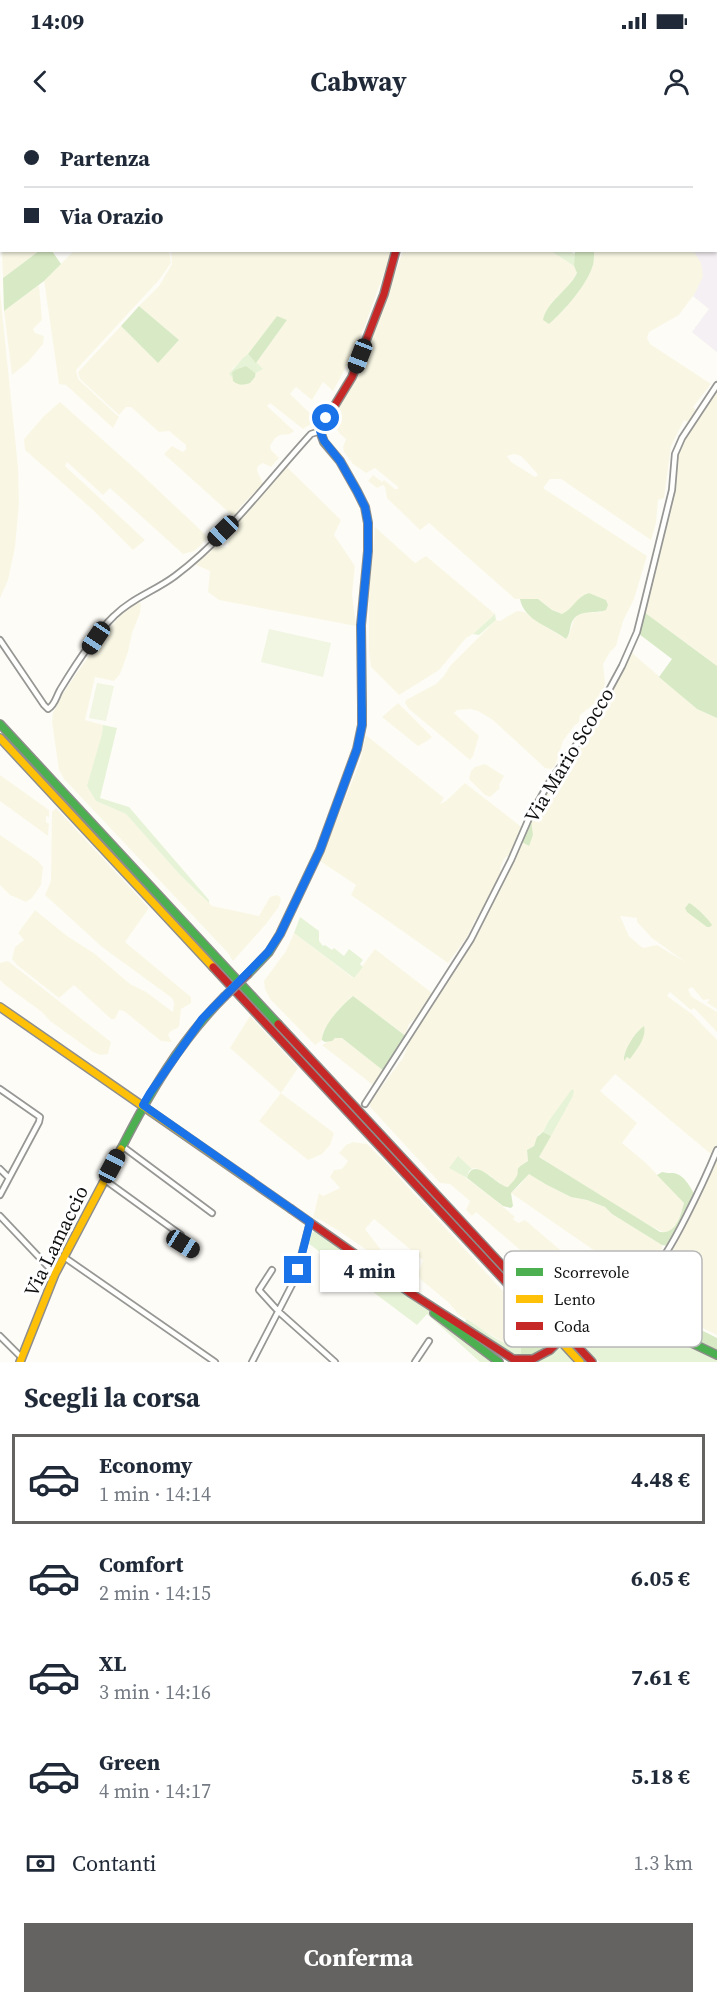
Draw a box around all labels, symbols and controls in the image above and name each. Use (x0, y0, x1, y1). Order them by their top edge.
text: 14:09 (30, 6, 84, 36)
text: Cabway (310, 63, 407, 100)
icon: back (24, 65, 57, 98)
icon: person (660, 65, 693, 98)
text: Partenza (60, 143, 150, 173)
text: Via Orazio (60, 201, 163, 231)
car (345, 336, 375, 376)
route start (312, 404, 339, 431)
car (204, 512, 242, 550)
car (78, 618, 114, 658)
street label: Via Mario Scocco (518, 682, 620, 828)
car (96, 1146, 128, 1186)
street label: Via Lamaccio (17, 1181, 95, 1301)
car (163, 1227, 203, 1261)
callout: 4 min (319, 1249, 418, 1291)
legend (504, 1251, 702, 1347)
route end (284, 1256, 311, 1283)
text: 4 min (344, 1257, 395, 1285)
text: Scorrevole (554, 1261, 629, 1283)
text: Lento (554, 1288, 596, 1310)
text: Coda (554, 1315, 591, 1337)
text: Scegli la corsa (24, 1379, 200, 1416)
text: Economy (99, 1450, 193, 1480)
icon: car (27, 1452, 81, 1506)
text: 4.48 € (631, 1464, 690, 1494)
text: 1 min · 14:14 (99, 1480, 211, 1508)
text: Comfort (99, 1549, 183, 1579)
icon: car (27, 1551, 81, 1605)
text: 6.05 € (631, 1563, 690, 1593)
text: 2 min · 14:15 (99, 1579, 211, 1607)
text: XL (99, 1648, 126, 1678)
icon: car (27, 1650, 81, 1704)
text: 7.61 € (631, 1662, 690, 1692)
text: 3 min · 14:16 (99, 1678, 211, 1706)
text: Green (99, 1747, 160, 1777)
icon: car (27, 1749, 81, 1803)
text: 5.18 € (631, 1761, 690, 1791)
text: 4 min · 14:17 (99, 1777, 211, 1805)
icon: cash (24, 1847, 57, 1880)
text: Contanti (72, 1848, 156, 1878)
text: 1.3 km (633, 1849, 693, 1877)
button: Conferma (24, 1923, 693, 1992)

